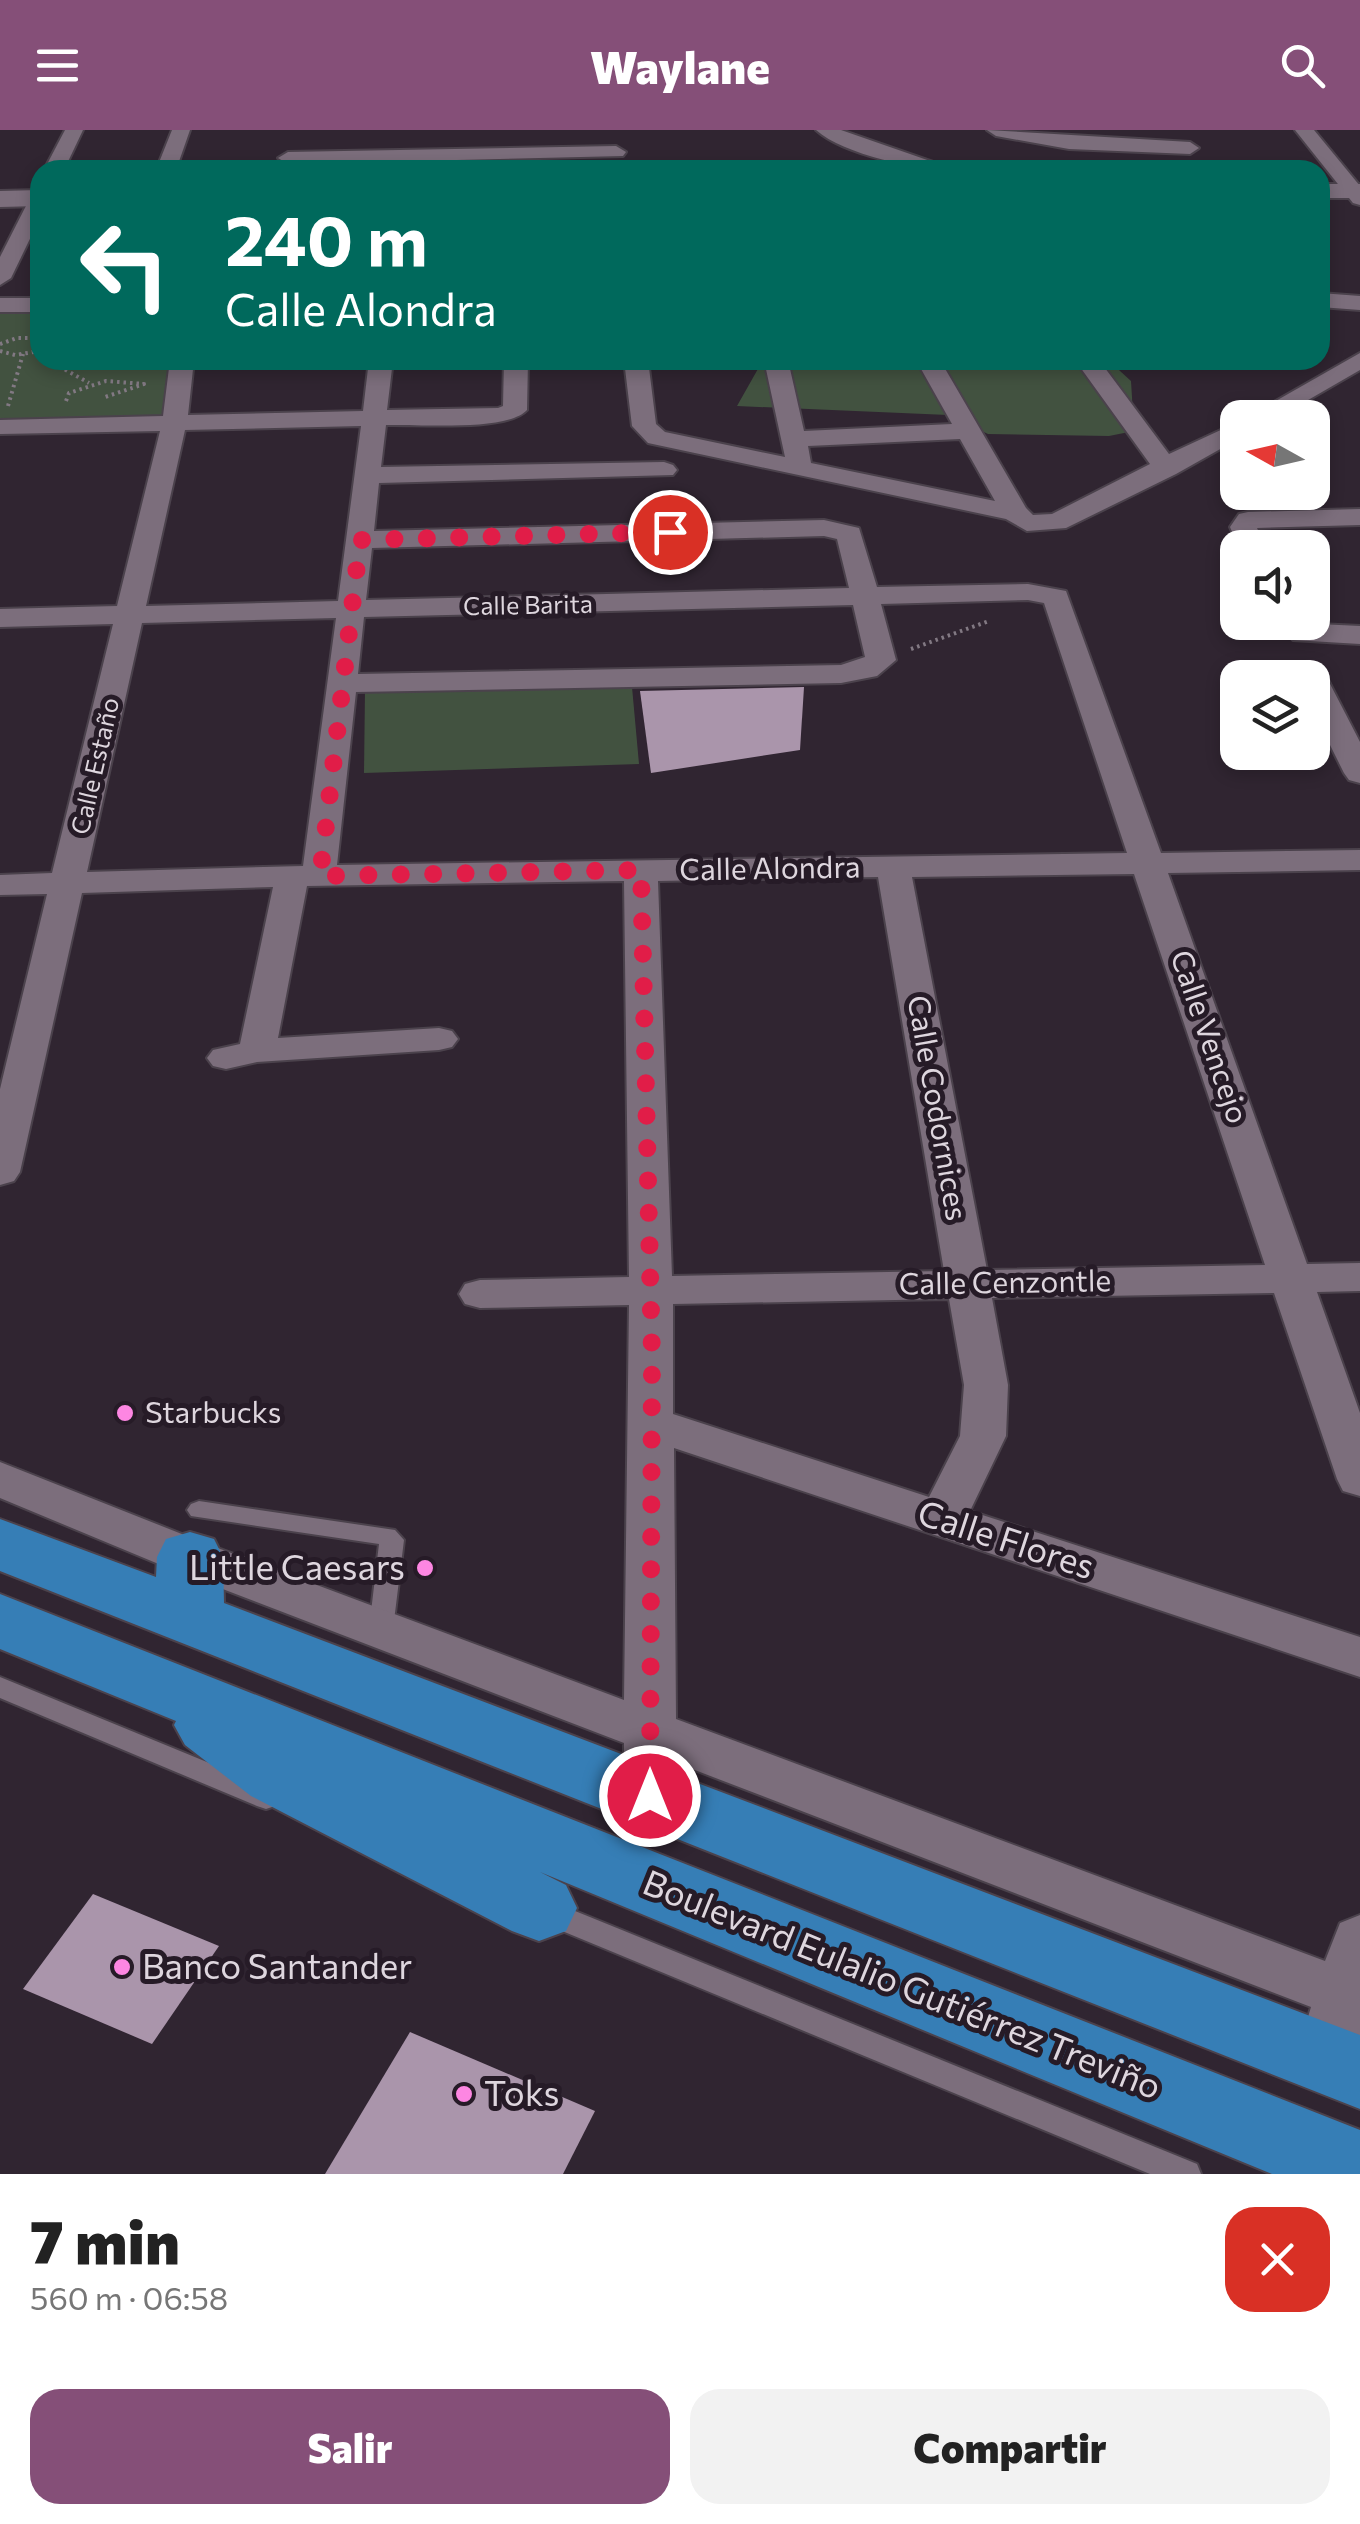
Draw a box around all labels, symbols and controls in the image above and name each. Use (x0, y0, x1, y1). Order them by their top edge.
icon: menu (30, 38, 85, 93)
text: Waylane (590, 38, 770, 93)
icon: search (1275, 38, 1330, 93)
text: 240 m (225, 195, 428, 280)
icon: left (60, 200, 190, 330)
text: Calle Alondra (225, 280, 497, 335)
north arrow (1220, 400, 1330, 510)
map controls (1220, 400, 1330, 770)
pin (628, 490, 713, 575)
icon: arrive (643, 505, 698, 560)
button: sound (1220, 530, 1330, 640)
street label: Calle Barita (463, 588, 593, 620)
button: layers (1220, 660, 1330, 770)
street label: Calle Estaño (64, 694, 124, 837)
street label: Calle Alondra (679, 846, 861, 887)
street label: Calle Vencejo (1164, 945, 1258, 1128)
street label: Calle Codornices (901, 992, 977, 1223)
street label: Calle Cenzontle (898, 1260, 1111, 1301)
place label: Starbucks (145, 1392, 282, 1429)
marker: Starbucks (114, 1402, 136, 1424)
street label: Calle Flores (913, 1489, 1100, 1586)
place label: Little Caesars (189, 1544, 405, 1587)
marker: Little Caesars (414, 1557, 436, 1579)
position arrow (598, 1744, 702, 1848)
street label: Boulevard Eulalio Gutiérrez Treviño (638, 1859, 1168, 2107)
place label: Banco Santander (142, 1943, 412, 1986)
marker: Banco Santander (111, 1956, 133, 1978)
place label: Toks (484, 2070, 560, 2113)
marker: Toks (453, 2083, 475, 2105)
text: 7 min (30, 2203, 180, 2276)
button: close (1225, 2207, 1330, 2312)
text: 560 m · 06:58 (30, 2277, 228, 2317)
button: Salir (30, 2389, 670, 2504)
button: Compartir (690, 2389, 1330, 2504)

